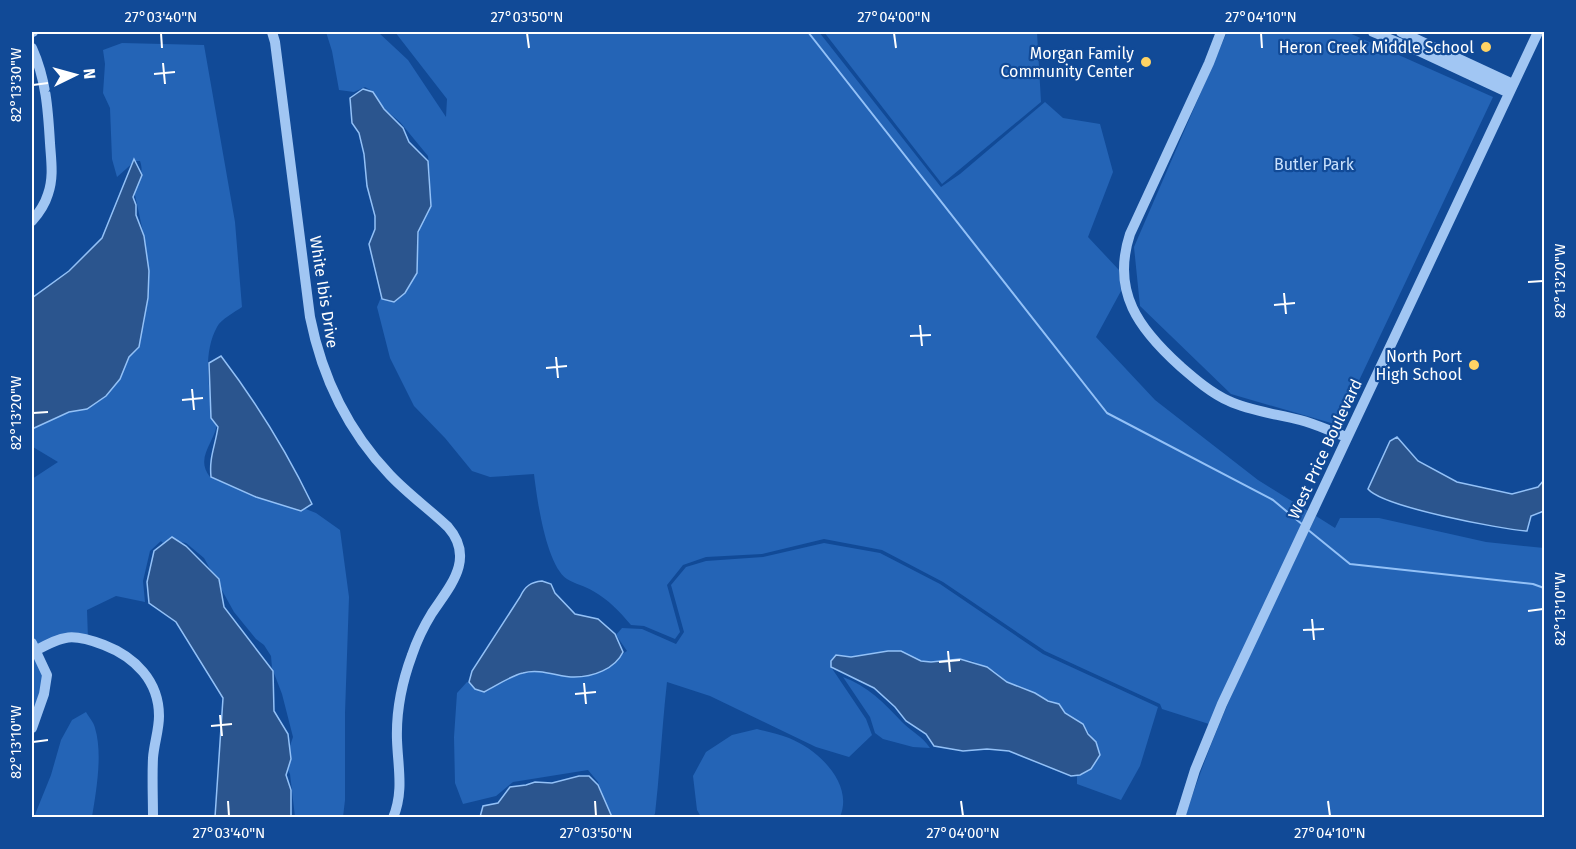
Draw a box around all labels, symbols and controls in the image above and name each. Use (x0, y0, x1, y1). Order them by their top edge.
text: 27°03'40"N (125, 8, 197, 26)
text: 27°03'50"N (491, 8, 563, 26)
text: 27°04'00"N (857, 8, 931, 26)
text: 27°04'10"N (1225, 8, 1297, 26)
place label: Heron Creek Middle School (1279, 38, 1474, 57)
marker: Heron Creek Middle School (1479, 40, 1493, 54)
place label: Morgan Family Community Center (1000, 44, 1135, 81)
north arrow (45, 45, 105, 105)
text: 82°13'30"W (7, 47, 25, 122)
marker: Morgan Family Community Center (1139, 55, 1153, 69)
text: N (80, 68, 99, 80)
park label: Butler Park (1274, 155, 1355, 174)
street label: White Ibis Drive (306, 234, 342, 350)
text: 82°13'20"W (1551, 243, 1569, 318)
place label: North Port High School (1376, 347, 1462, 384)
marker: North Port High School (1467, 358, 1481, 372)
text: 82°13'20"W (7, 375, 25, 450)
street label: West Price Boulevard (1284, 376, 1366, 522)
text: 82°13'10"W (1551, 572, 1569, 646)
text: 82°13'10"W (7, 705, 25, 779)
text: 27°03'40"N (193, 824, 265, 842)
text: 27°03'50"N (560, 824, 632, 842)
text: 27°04'00"N (926, 824, 1000, 842)
text: 27°04'10"N (1294, 824, 1366, 842)

